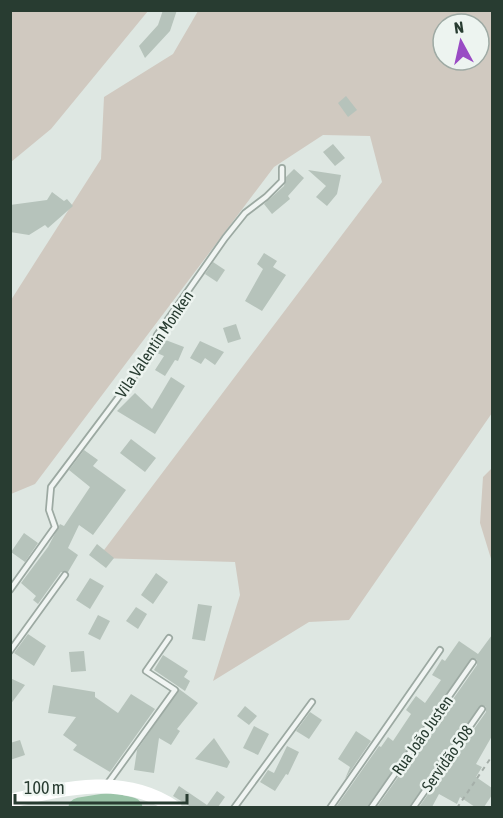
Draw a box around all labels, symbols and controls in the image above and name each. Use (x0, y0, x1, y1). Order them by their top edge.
north arrow (431, 12, 491, 72)
text: N (453, 18, 465, 37)
street label: Vila Valentin Monken (112, 287, 196, 401)
street label: Rua João Justen (388, 692, 456, 778)
street label: Servidão 508 (418, 722, 476, 794)
scale bar (15, 767, 188, 805)
text: 100 m (24, 777, 65, 798)

